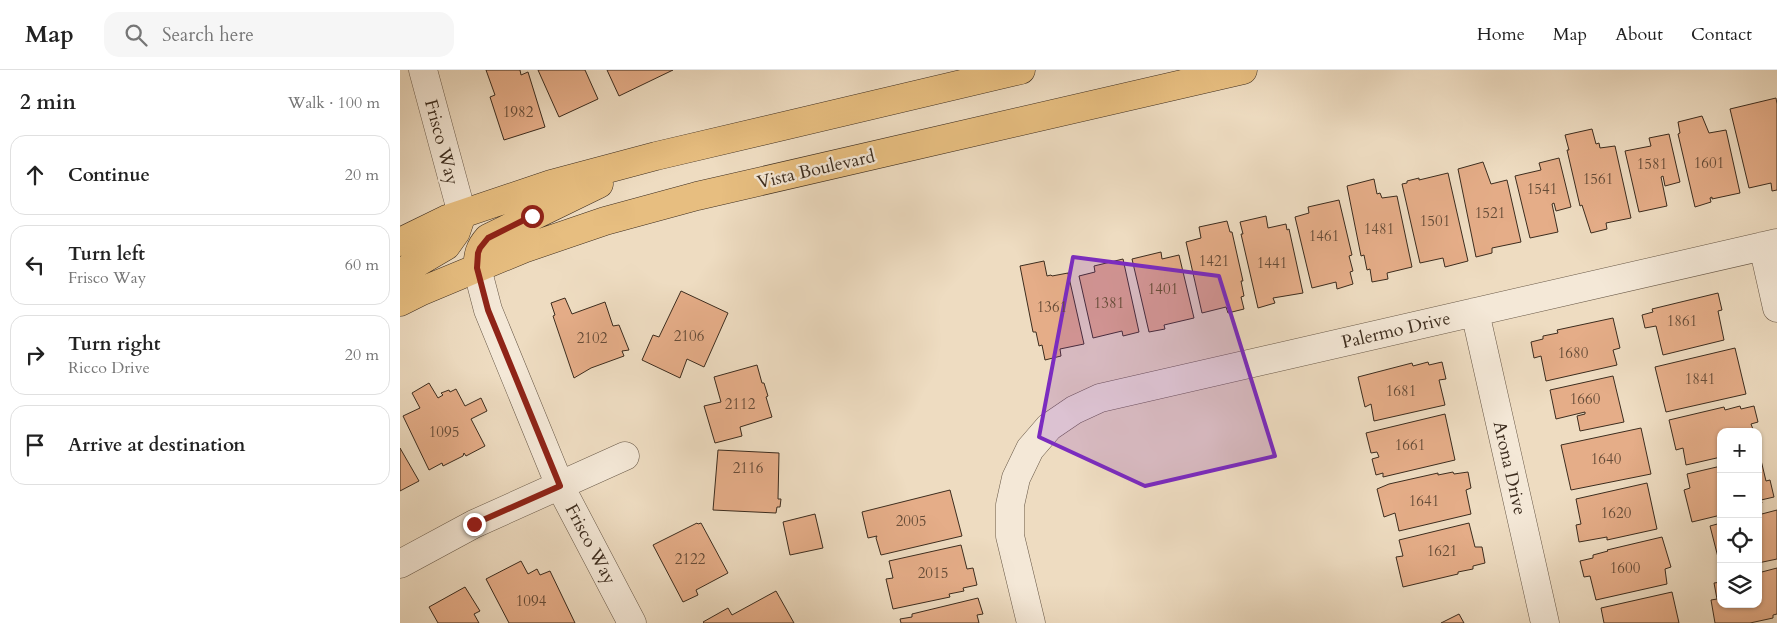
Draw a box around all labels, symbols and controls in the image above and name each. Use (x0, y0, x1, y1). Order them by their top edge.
search box (104, 12, 454, 57)
text: Map (25, 18, 74, 51)
icon: search (122, 21, 150, 49)
text: Search here (162, 22, 254, 48)
text: Home (1477, 22, 1525, 47)
text: Map (1553, 22, 1587, 47)
text: About (1615, 22, 1663, 47)
text: Contact (1691, 22, 1752, 47)
text: 2 min (20, 88, 76, 117)
text: Walk · 100 m (288, 92, 380, 114)
street label: Frisco Way (418, 96, 465, 188)
house number: 1982 (503, 102, 534, 122)
street label: Vista Boulevard (755, 144, 878, 195)
house number: 1601 (1694, 153, 1724, 173)
house number: 1581 (1637, 154, 1667, 174)
icon: ahead (21, 161, 49, 189)
text: Continue (68, 162, 150, 188)
text: 20 m (345, 164, 379, 186)
house number: 1561 (1583, 169, 1613, 189)
house number: 1541 (1527, 179, 1557, 199)
house number: 1521 (1475, 203, 1505, 223)
route start (521, 205, 544, 228)
house number: 1501 (1420, 211, 1450, 231)
house number: 1481 (1364, 219, 1394, 239)
house number: 1461 (1309, 226, 1339, 246)
text: Turn left (68, 241, 145, 267)
icon: left (21, 251, 49, 279)
house number: 1421 (1199, 251, 1229, 271)
house number: 1441 (1257, 253, 1287, 273)
text: 60 m (345, 254, 379, 276)
text: Frisco Way (68, 267, 146, 289)
house number: 1401 (1148, 279, 1178, 299)
house number: 1381 (1094, 293, 1124, 313)
house number: 1361 (1037, 297, 1067, 317)
street label: Palermo Drive (1339, 306, 1453, 355)
house number: 1861 (1667, 311, 1697, 331)
house number: 2106 (674, 326, 705, 346)
house number: 2102 (577, 328, 608, 348)
text: Turn right (68, 331, 160, 357)
icon: right (21, 341, 49, 369)
house number: 1680 (1558, 343, 1589, 363)
text: 20 m (345, 344, 379, 366)
text: Ricco Drive (68, 357, 150, 379)
house number: 1841 (1685, 369, 1715, 389)
house number: 1681 (1386, 381, 1416, 401)
house number: 1660 (1570, 389, 1601, 409)
house number: 2112 (725, 394, 756, 414)
street label: Arona Drive (1487, 419, 1532, 517)
house number: 1095 (429, 422, 459, 442)
map controls (1717, 428, 1762, 608)
button: + (1717, 428, 1762, 473)
icon: arrive (21, 431, 49, 459)
text: Arrive at destination (68, 432, 245, 458)
house number: 1661 (1395, 435, 1425, 455)
house number: 1640 (1591, 449, 1622, 469)
house number: 2116 (733, 458, 764, 478)
button: − (1717, 473, 1762, 518)
house number: 1641 (1409, 491, 1439, 511)
street label: Frisco Way (559, 500, 622, 589)
house number: 1620 (1601, 503, 1632, 523)
house number: 2005 (896, 511, 926, 531)
route end (463, 513, 486, 536)
button: locate (1717, 518, 1762, 563)
house number: 1621 (1427, 541, 1457, 561)
house number: 2122 (675, 549, 706, 569)
house number: 1600 (1610, 558, 1641, 578)
house number: 2015 (918, 563, 948, 583)
button: layers (1717, 563, 1762, 608)
house number: 1094 (516, 591, 547, 611)

